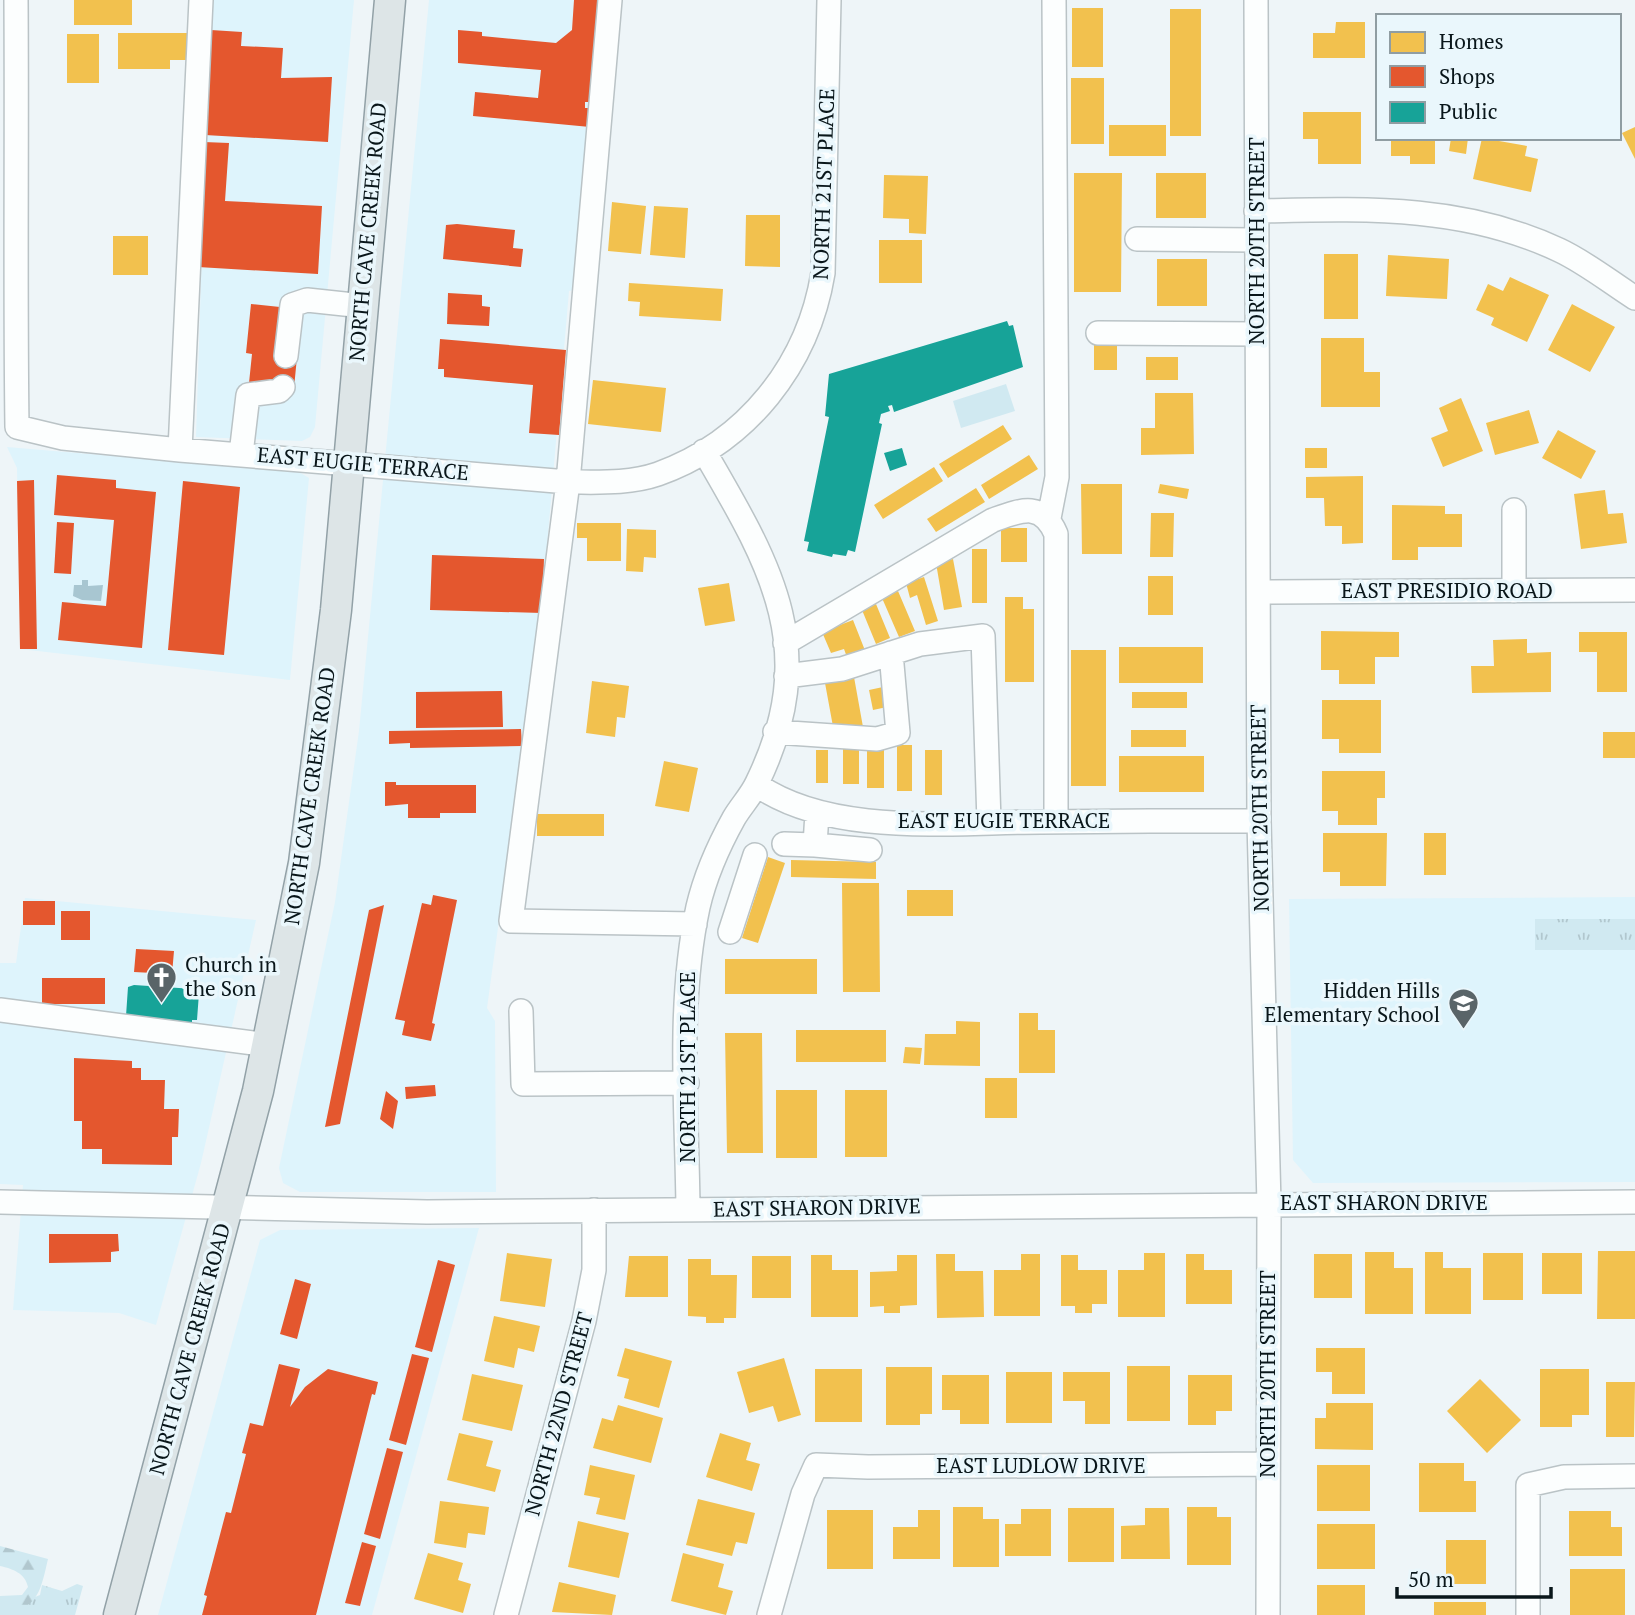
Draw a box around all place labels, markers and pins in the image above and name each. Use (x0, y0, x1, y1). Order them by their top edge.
place label: Church in the Son (185, 950, 278, 1002)
church icon: Church in the Son (145, 960, 179, 1004)
place label: Hidden Hills Elementary School (1264, 976, 1440, 1028)
school or university icon: Hidden Hills Elementary School (1446, 986, 1480, 1030)

